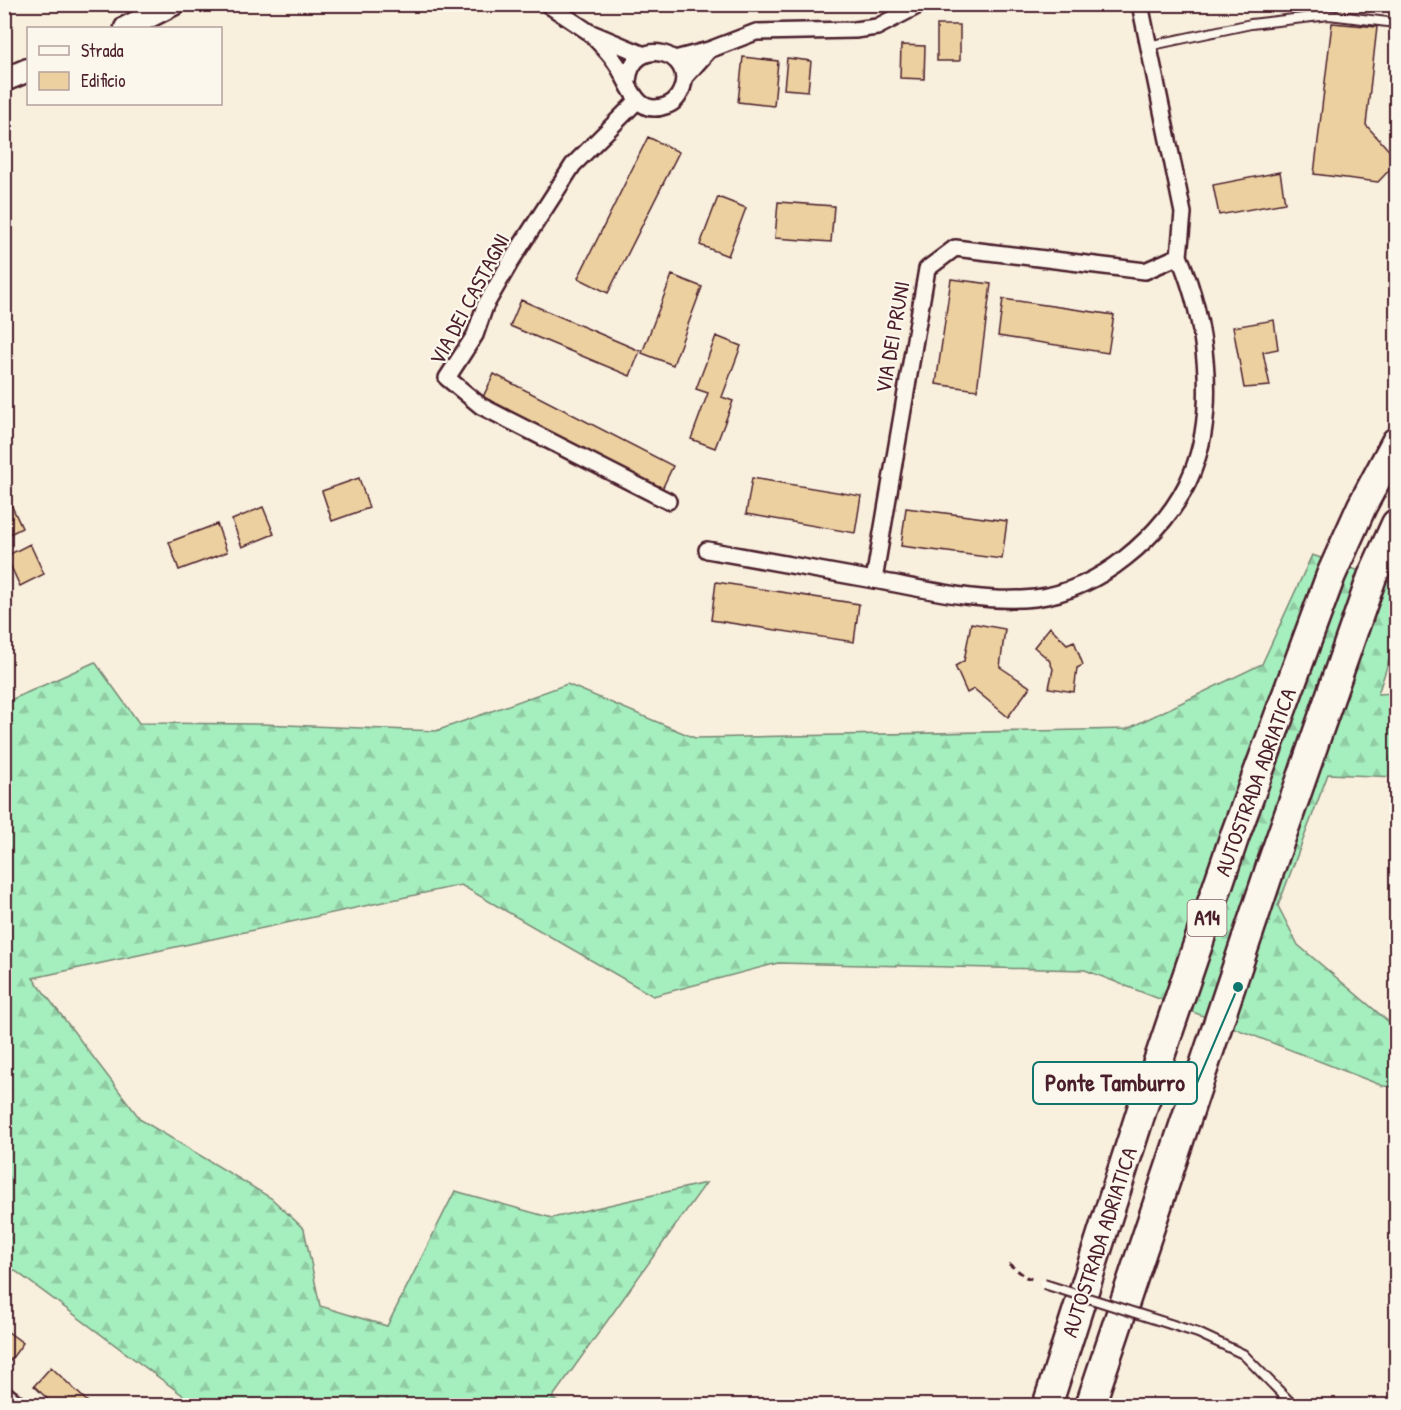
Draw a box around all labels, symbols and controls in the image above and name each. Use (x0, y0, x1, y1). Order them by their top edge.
legend (27, 27, 222, 105)
text: Strada (81, 38, 124, 63)
text: Edificio (81, 68, 125, 93)
street label: VIA DEI CASTAGNI (422, 228, 516, 370)
street label: VIA DEI PRUNI (867, 279, 917, 395)
street label: AUTOSTRADA ADRIATICA (1207, 684, 1303, 880)
road number: A14 (1188, 900, 1226, 936)
callout: Ponte Tamburro (1033, 1062, 1197, 1104)
text: Ponte Tamburro (1045, 1066, 1185, 1098)
street label: AUTOSTRADA ADRIATICA (1054, 1143, 1144, 1341)

